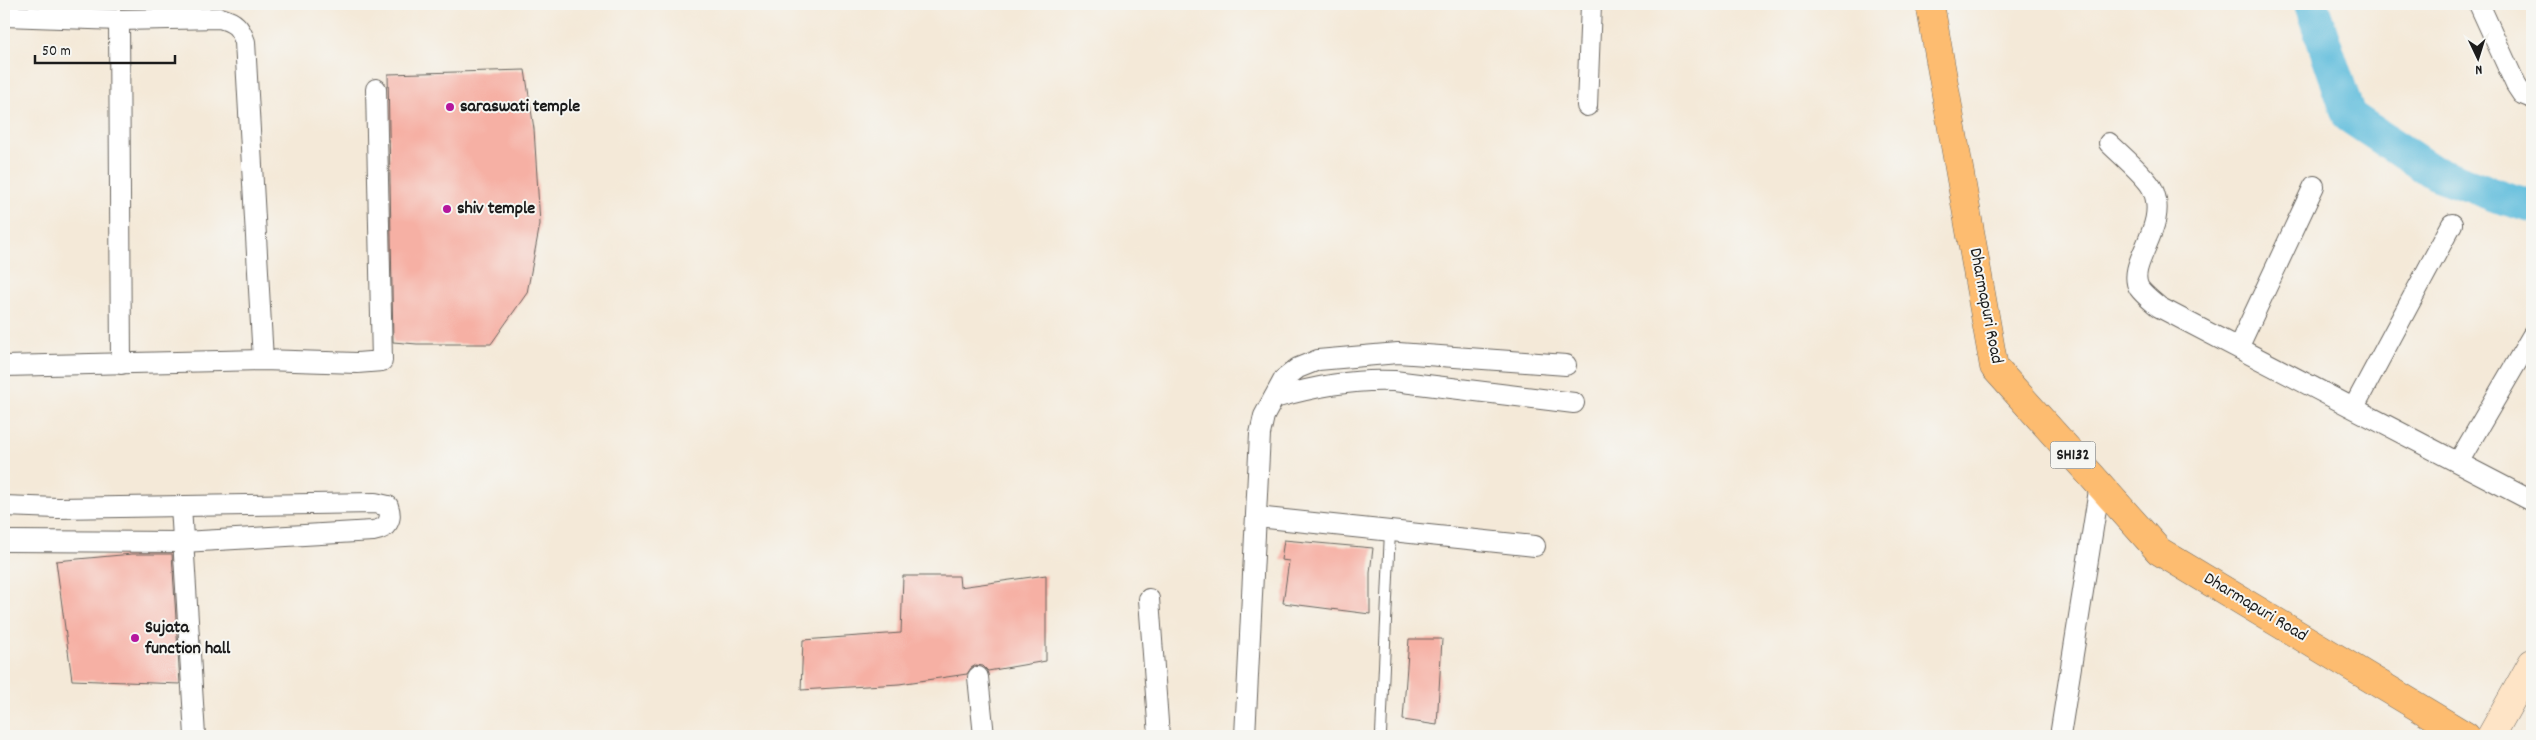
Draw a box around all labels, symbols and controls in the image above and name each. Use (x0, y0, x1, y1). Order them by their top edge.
scale bar (35, 32, 175, 64)
north arrow (2454, 32, 2504, 82)
text: 50 m (42, 41, 71, 63)
text: N (2475, 59, 2483, 79)
place label: saraswati temple (460, 95, 580, 120)
marker: saraswati temple (444, 101, 456, 113)
place label: shiv temple (457, 197, 535, 222)
marker: shiv temple (441, 203, 453, 215)
street label: Dharmapuri Road (1962, 246, 2008, 366)
road number: SH132 (2050, 442, 2096, 468)
street label: Dharmapuri Road (2198, 567, 2312, 649)
place label: Sujata function hall (144, 616, 231, 662)
marker: Sujata function hall (129, 632, 141, 644)

